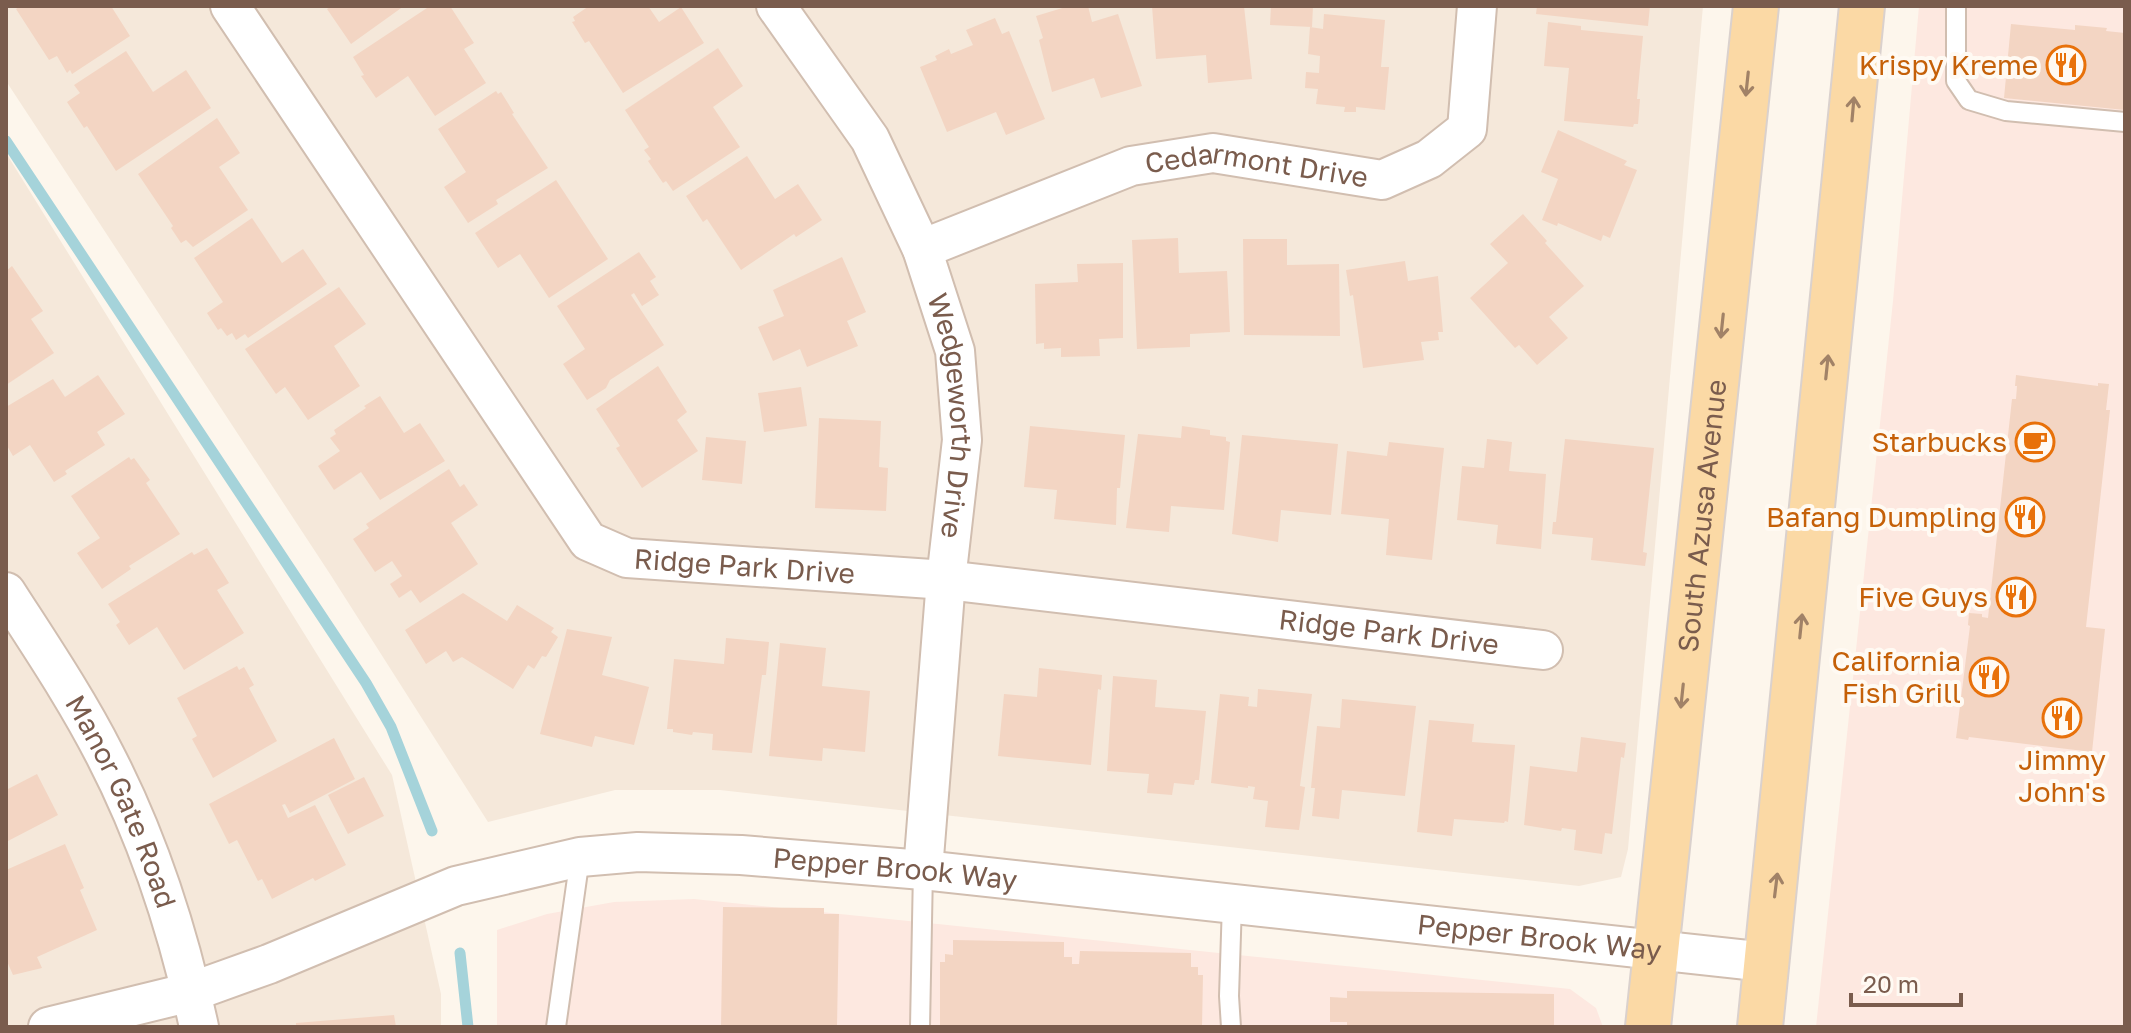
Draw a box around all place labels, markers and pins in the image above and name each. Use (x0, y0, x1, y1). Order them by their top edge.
restaurant icon: Krispy Kreme (2045, 44, 2087, 86)
place label: Krispy Kreme (1859, 48, 2038, 81)
cafe icon: Starbucks (2014, 421, 2056, 463)
place label: Starbucks (1872, 425, 2007, 458)
restaurant icon: Bafang Dumpling (2004, 496, 2046, 538)
place label: Bafang Dumpling (1766, 500, 1997, 533)
restaurant icon: Five Guys (1995, 576, 2037, 618)
place label: Five Guys (1858, 580, 1988, 613)
place label: California Fish Grill (1831, 644, 1961, 709)
restaurant icon: California Fish Grill (1968, 656, 2010, 698)
restaurant icon: Jimmy John's (2041, 697, 2083, 739)
place label: Jimmy John's (2018, 743, 2106, 808)

